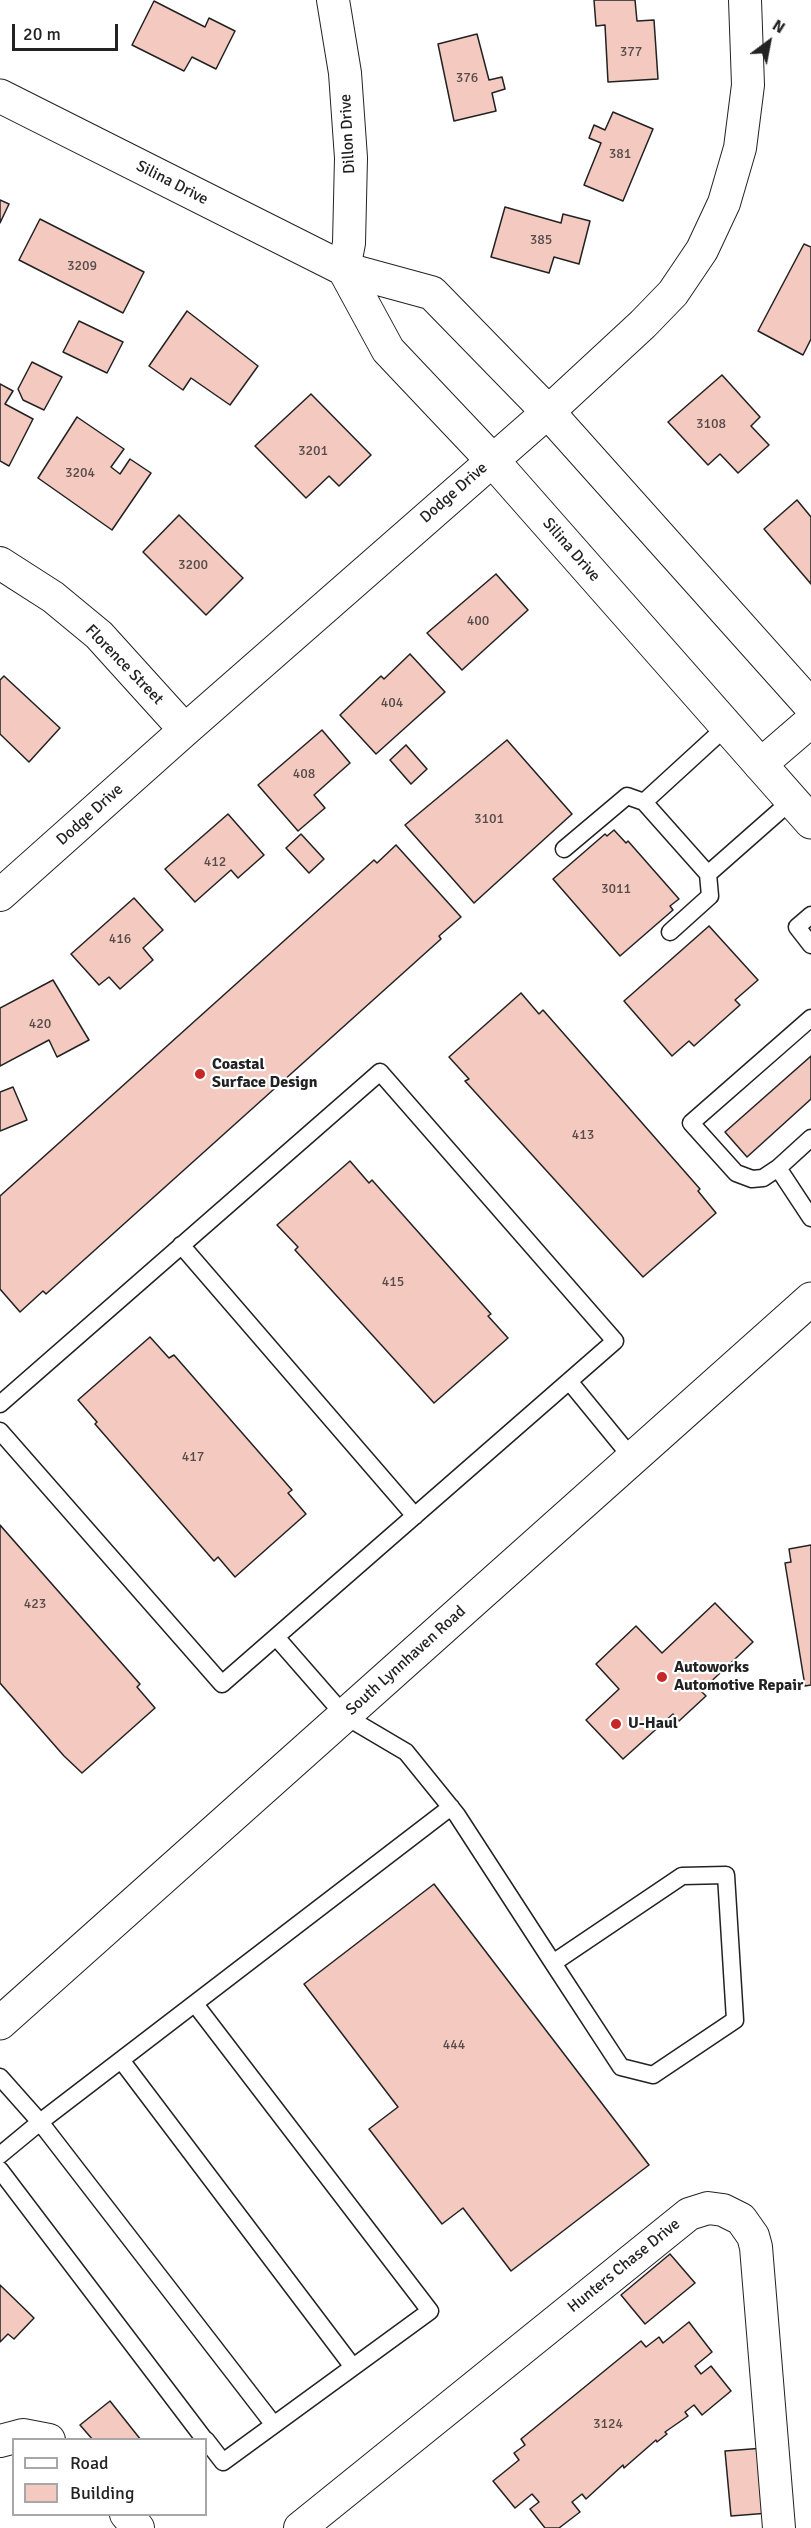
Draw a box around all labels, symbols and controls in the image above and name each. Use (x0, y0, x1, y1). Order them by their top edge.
scale bar (15, 12, 122, 50)
north arrow (739, 12, 799, 72)
text: N (769, 15, 789, 38)
text: 20 m (23, 23, 61, 45)
house number: 377 (620, 44, 642, 60)
house number: 376 (456, 70, 478, 86)
street label: Dillon Drive (336, 93, 360, 175)
house number: 381 (609, 146, 631, 162)
street label: Silina Drive (133, 157, 211, 209)
house number: 385 (530, 232, 552, 248)
house number: 3209 (67, 258, 97, 274)
house number: 3108 (696, 416, 726, 432)
house number: 3201 (298, 443, 328, 459)
street label: Dodge Drive (416, 459, 492, 527)
house number: 3204 (65, 465, 95, 481)
street label: Silina Drive (538, 514, 604, 586)
house number: 3200 (178, 557, 208, 573)
house number: 400 (467, 613, 489, 629)
street label: Florence Street (81, 621, 167, 709)
house number: 404 (381, 695, 403, 711)
house number: 408 (293, 766, 315, 782)
street label: Dodge Drive (53, 780, 127, 850)
house number: 3101 (474, 811, 504, 827)
house number: 412 (204, 854, 226, 870)
house number: 3011 (601, 881, 631, 897)
house number: 416 (109, 931, 131, 947)
house number: 420 (29, 1016, 51, 1032)
place label: Coastal Surface Design (212, 1055, 317, 1093)
marker: Coastal Surface Design (193, 1067, 207, 1081)
house number: 413 (572, 1127, 594, 1143)
house number: 415 (382, 1274, 404, 1290)
house number: 417 (182, 1449, 204, 1465)
house number: 423 (24, 1596, 46, 1612)
street label: South Lynnhaven Road (342, 1602, 470, 1720)
place label: Autoworks Automotive Repair (674, 1658, 803, 1696)
marker: Autoworks Automotive Repair (655, 1670, 669, 1684)
place label: U-Haul (628, 1714, 678, 1734)
marker: U-Haul (609, 1717, 623, 1731)
house number: 444 (443, 2037, 465, 2053)
street label: Hunters Chase Drive (564, 2215, 684, 2317)
house number: 3124 (593, 2416, 623, 2432)
legend (12, 2438, 207, 2516)
text: Road (70, 2452, 109, 2474)
text: Building (70, 2482, 134, 2504)

